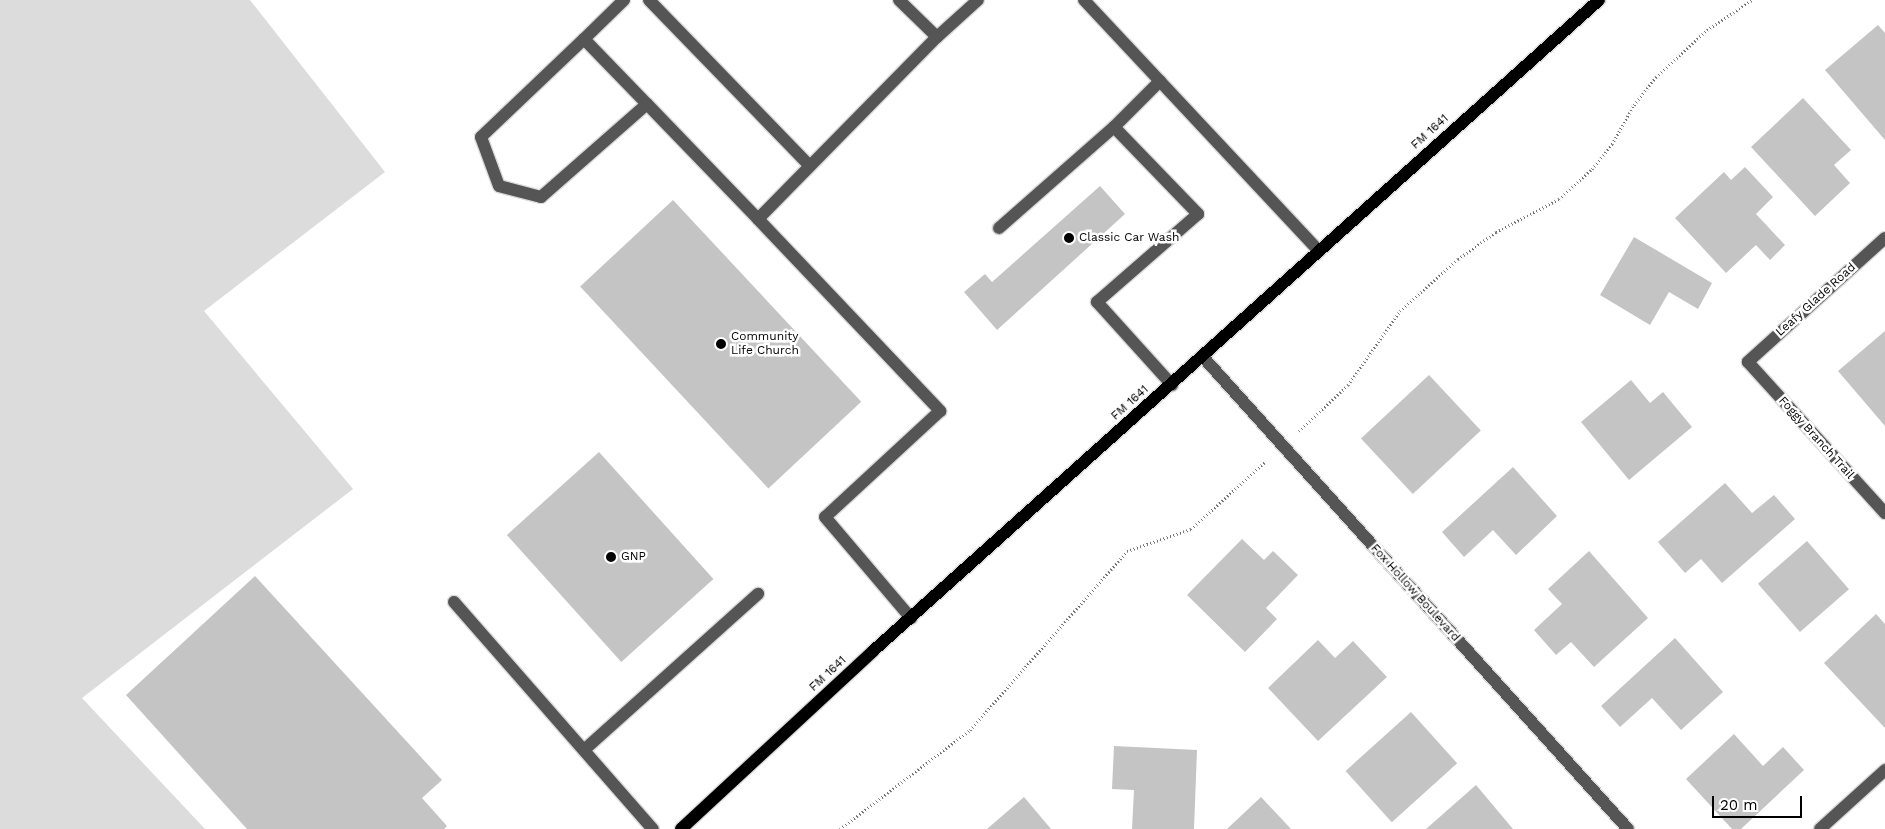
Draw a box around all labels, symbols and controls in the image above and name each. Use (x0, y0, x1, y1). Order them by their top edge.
street label: FM 1641 (1408, 111, 1452, 153)
place label: Classic Car Wash (1079, 231, 1180, 245)
marker: Classic Car Wash (1063, 232, 1075, 244)
street label: Leafy Glade Road (1773, 260, 1859, 340)
place label: Community Life Church (731, 330, 799, 358)
marker: Community Life Church (715, 338, 727, 350)
street label: FM 1641 (1108, 382, 1152, 424)
street label: Foggy Branch Trail (1775, 394, 1857, 482)
street label: Fox Hollow Boulevard (1367, 541, 1463, 645)
place label: GNP (621, 550, 646, 564)
marker: GNP (605, 551, 617, 563)
street label: FM 1641 (806, 653, 850, 695)
scale bar (1715, 786, 1805, 818)
text: 20 m (1720, 796, 1758, 814)

